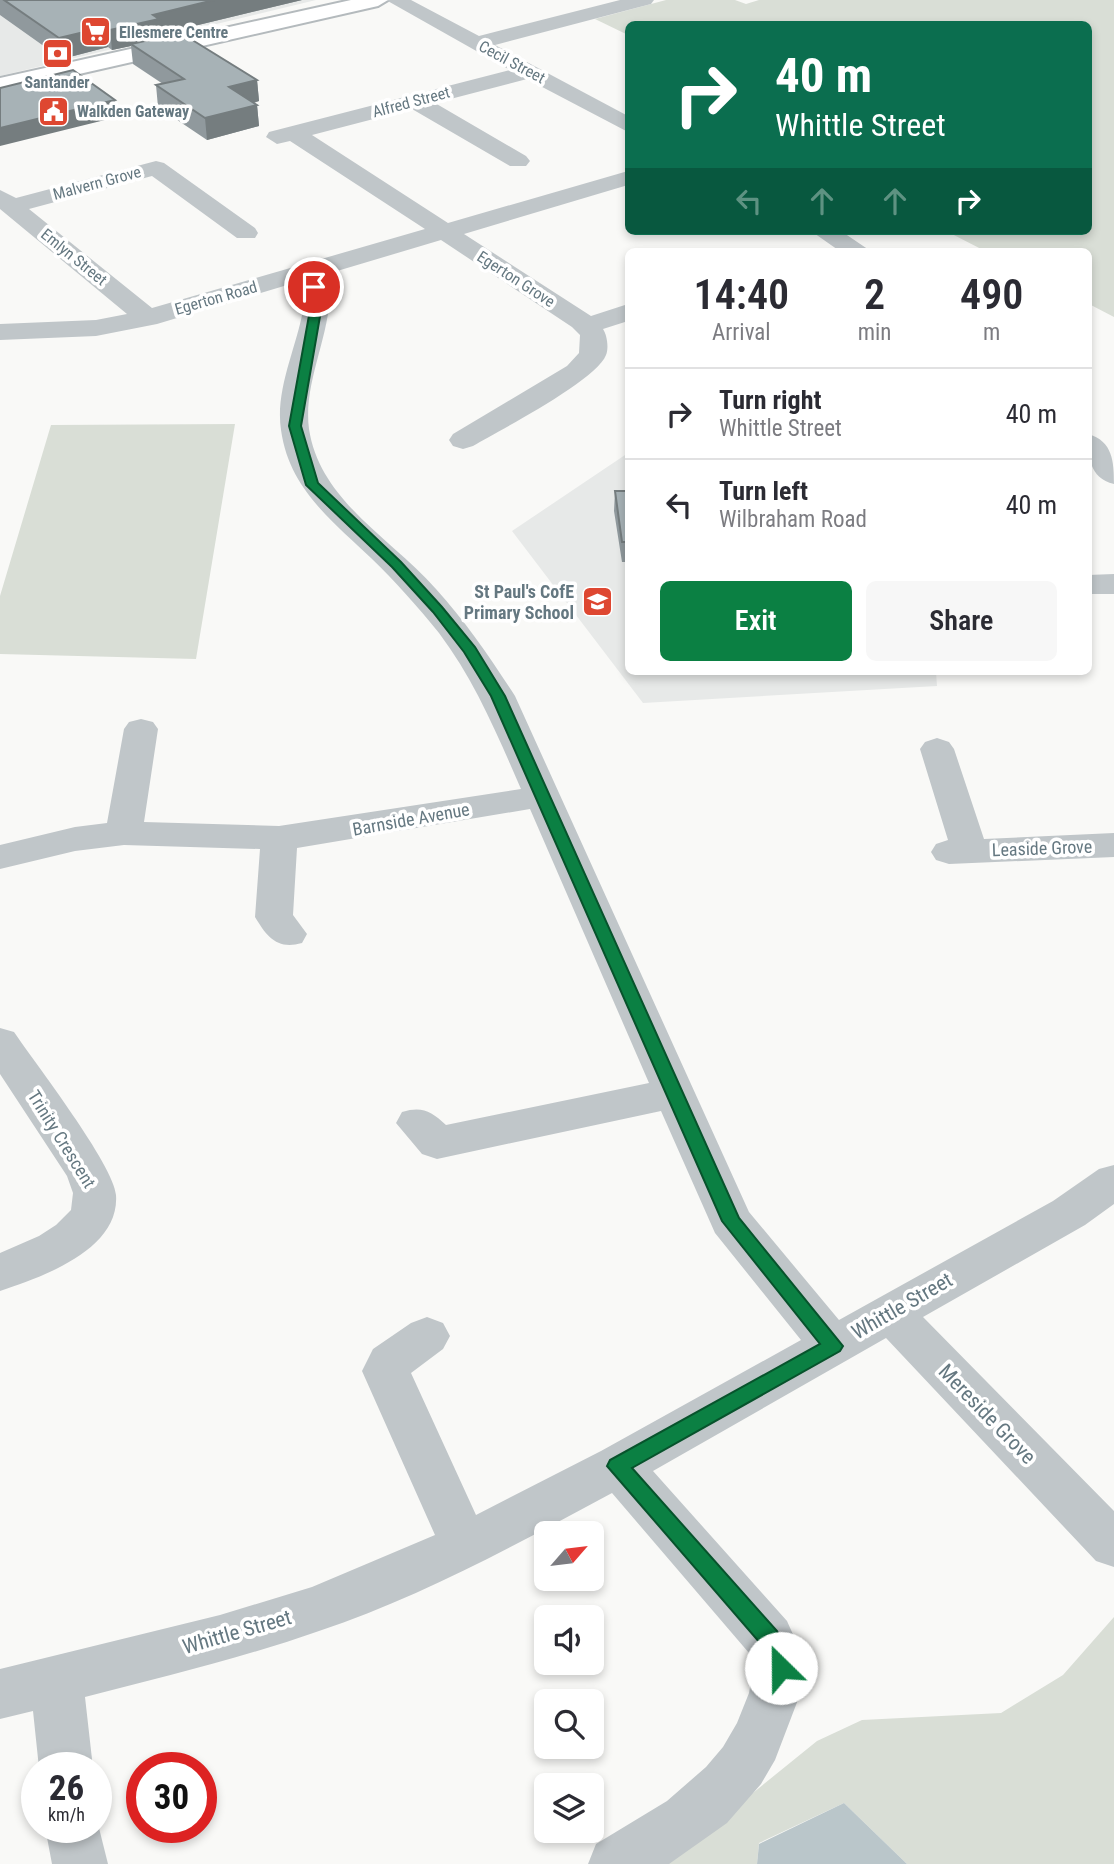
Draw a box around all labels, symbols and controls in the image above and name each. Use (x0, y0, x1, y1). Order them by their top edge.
supermarket icon: Ellesmere Centre (79, 15, 113, 49)
place label: Ellesmere Centre (119, 23, 229, 42)
bank icon: Santander (40, 36, 74, 70)
street label: Cecil Street (476, 37, 549, 88)
text: 40 m (775, 47, 872, 104)
icon: right (660, 49, 751, 140)
place label: Santander (24, 73, 90, 92)
street label: Alfred Street (370, 82, 452, 121)
public building icon: Walkden Gateway (37, 94, 71, 128)
place label: Walkden Gateway (77, 102, 189, 121)
text: Whittle Street (775, 106, 946, 144)
street label: Malvern Grove (51, 162, 143, 204)
icon: left (730, 182, 768, 220)
icon: ahead (803, 182, 841, 220)
icon: ahead (876, 182, 914, 220)
icon: right (949, 182, 987, 220)
street label: Emlyn Street (37, 225, 111, 289)
street label: Egerton Grove (474, 247, 558, 311)
pin (284, 257, 344, 317)
icon: arrive (295, 268, 333, 306)
text: 14:40 (694, 270, 789, 319)
text: 2 (864, 270, 885, 319)
text: 490 (960, 270, 1023, 319)
street label: Egerton Road (173, 277, 259, 319)
text: Arrival (712, 319, 771, 346)
text: min (858, 319, 891, 346)
text: m (983, 319, 1000, 346)
text: Turn right (719, 385, 821, 415)
icon: right (660, 395, 698, 433)
text: 40 m (1006, 399, 1057, 429)
text: Whittle Street (719, 415, 842, 442)
text: Turn left (719, 476, 808, 506)
icon: left (660, 486, 698, 524)
text: 40 m (1006, 490, 1057, 520)
text: Wilbraham Road (719, 506, 867, 533)
place label: St Paul's CofE Primary School (464, 581, 574, 623)
button: Exit (660, 581, 852, 661)
button: Share (866, 581, 1057, 661)
school or university icon: St Paul's CofE Primary School (580, 584, 614, 618)
street label: Barnside Avenue (351, 798, 471, 840)
street label: Leaside Grove (992, 836, 1092, 860)
street label: Trinity Crescent (24, 1086, 100, 1192)
street label: Whittle Street (847, 1268, 957, 1344)
street label: Mereside Grove (934, 1359, 1041, 1469)
north arrow (534, 1521, 604, 1591)
map controls (534, 1521, 604, 1843)
street label: Whittle Street (180, 1605, 294, 1659)
button: sound (534, 1605, 604, 1675)
position arrow (744, 1631, 818, 1705)
button: search (534, 1689, 604, 1759)
speed limit sign: 30 (126, 1752, 217, 1843)
text: 26 (49, 1768, 84, 1809)
button: layers (534, 1773, 604, 1843)
text: km/h (48, 1804, 85, 1825)

